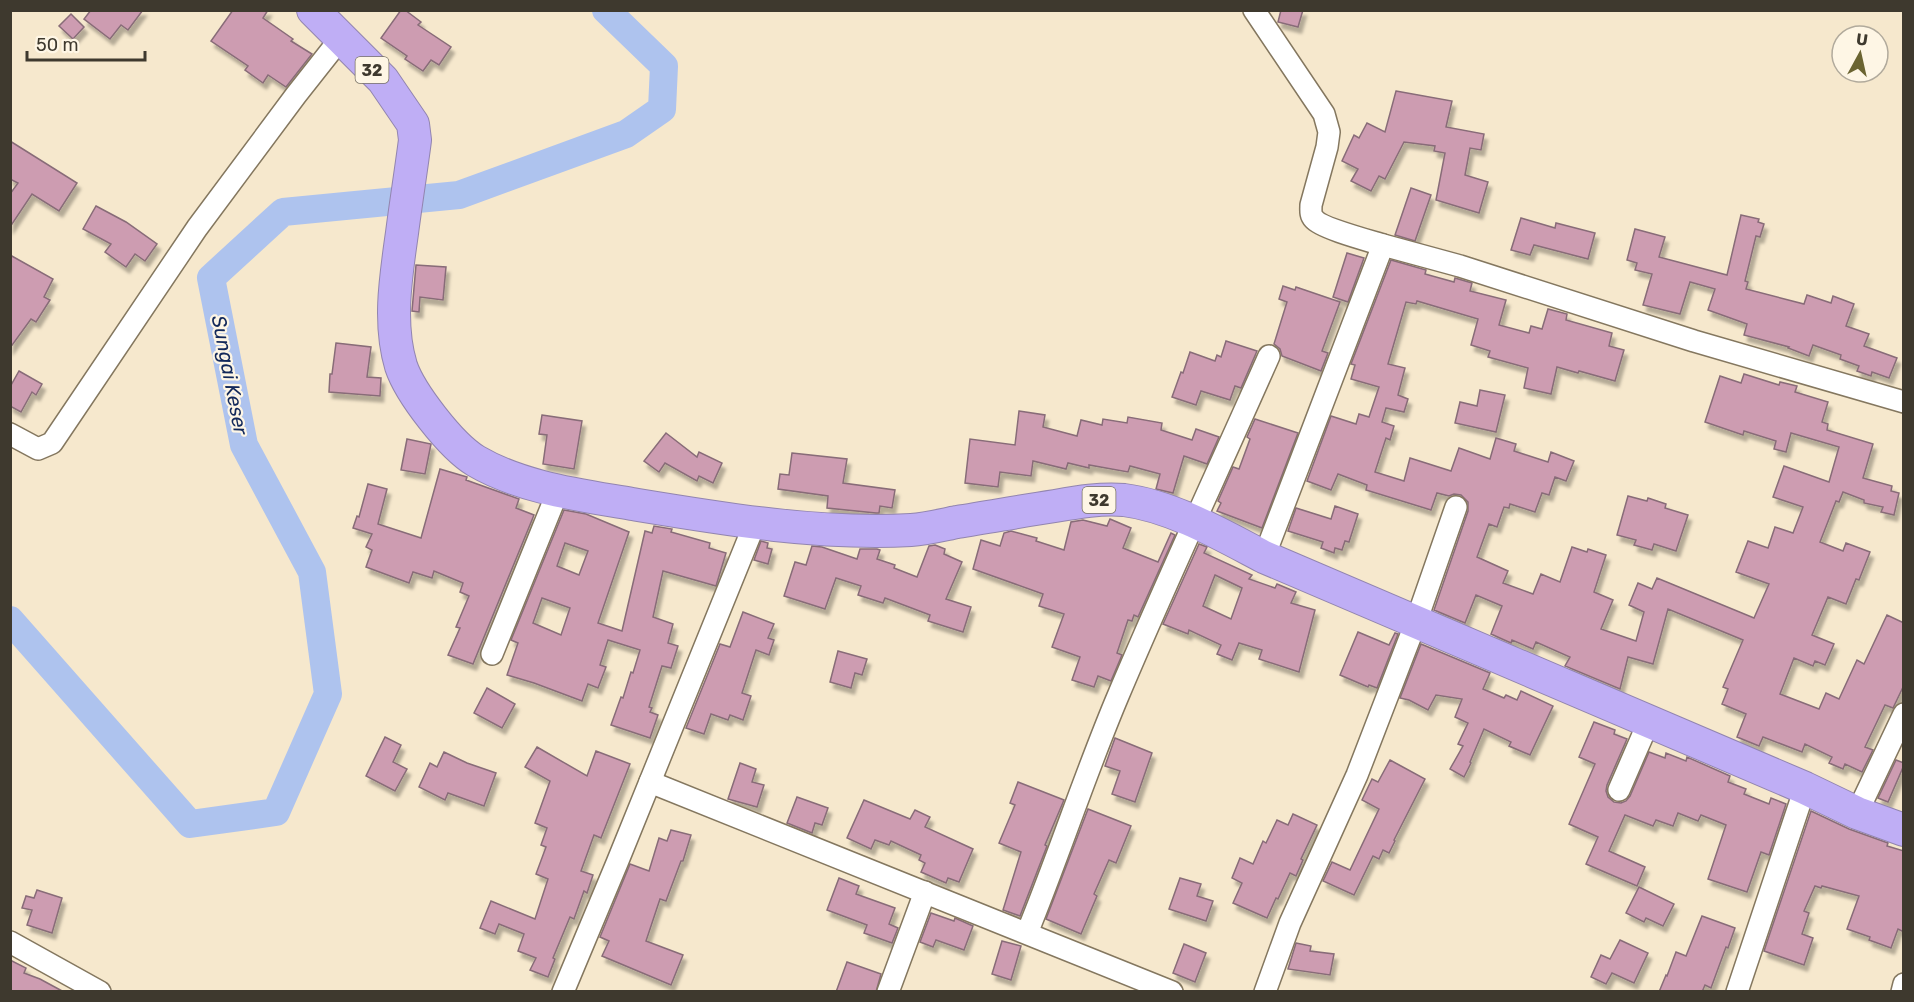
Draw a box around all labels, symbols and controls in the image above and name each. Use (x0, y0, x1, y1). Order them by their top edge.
scale bar (27, 24, 146, 62)
north arrow (1830, 24, 1890, 84)
text: U (1855, 29, 1869, 50)
text: 50 m (36, 34, 79, 56)
road number: 32 (356, 57, 388, 83)
water label: Sungai Keser (207, 313, 254, 438)
road number: 32 (1082, 487, 1116, 513)

